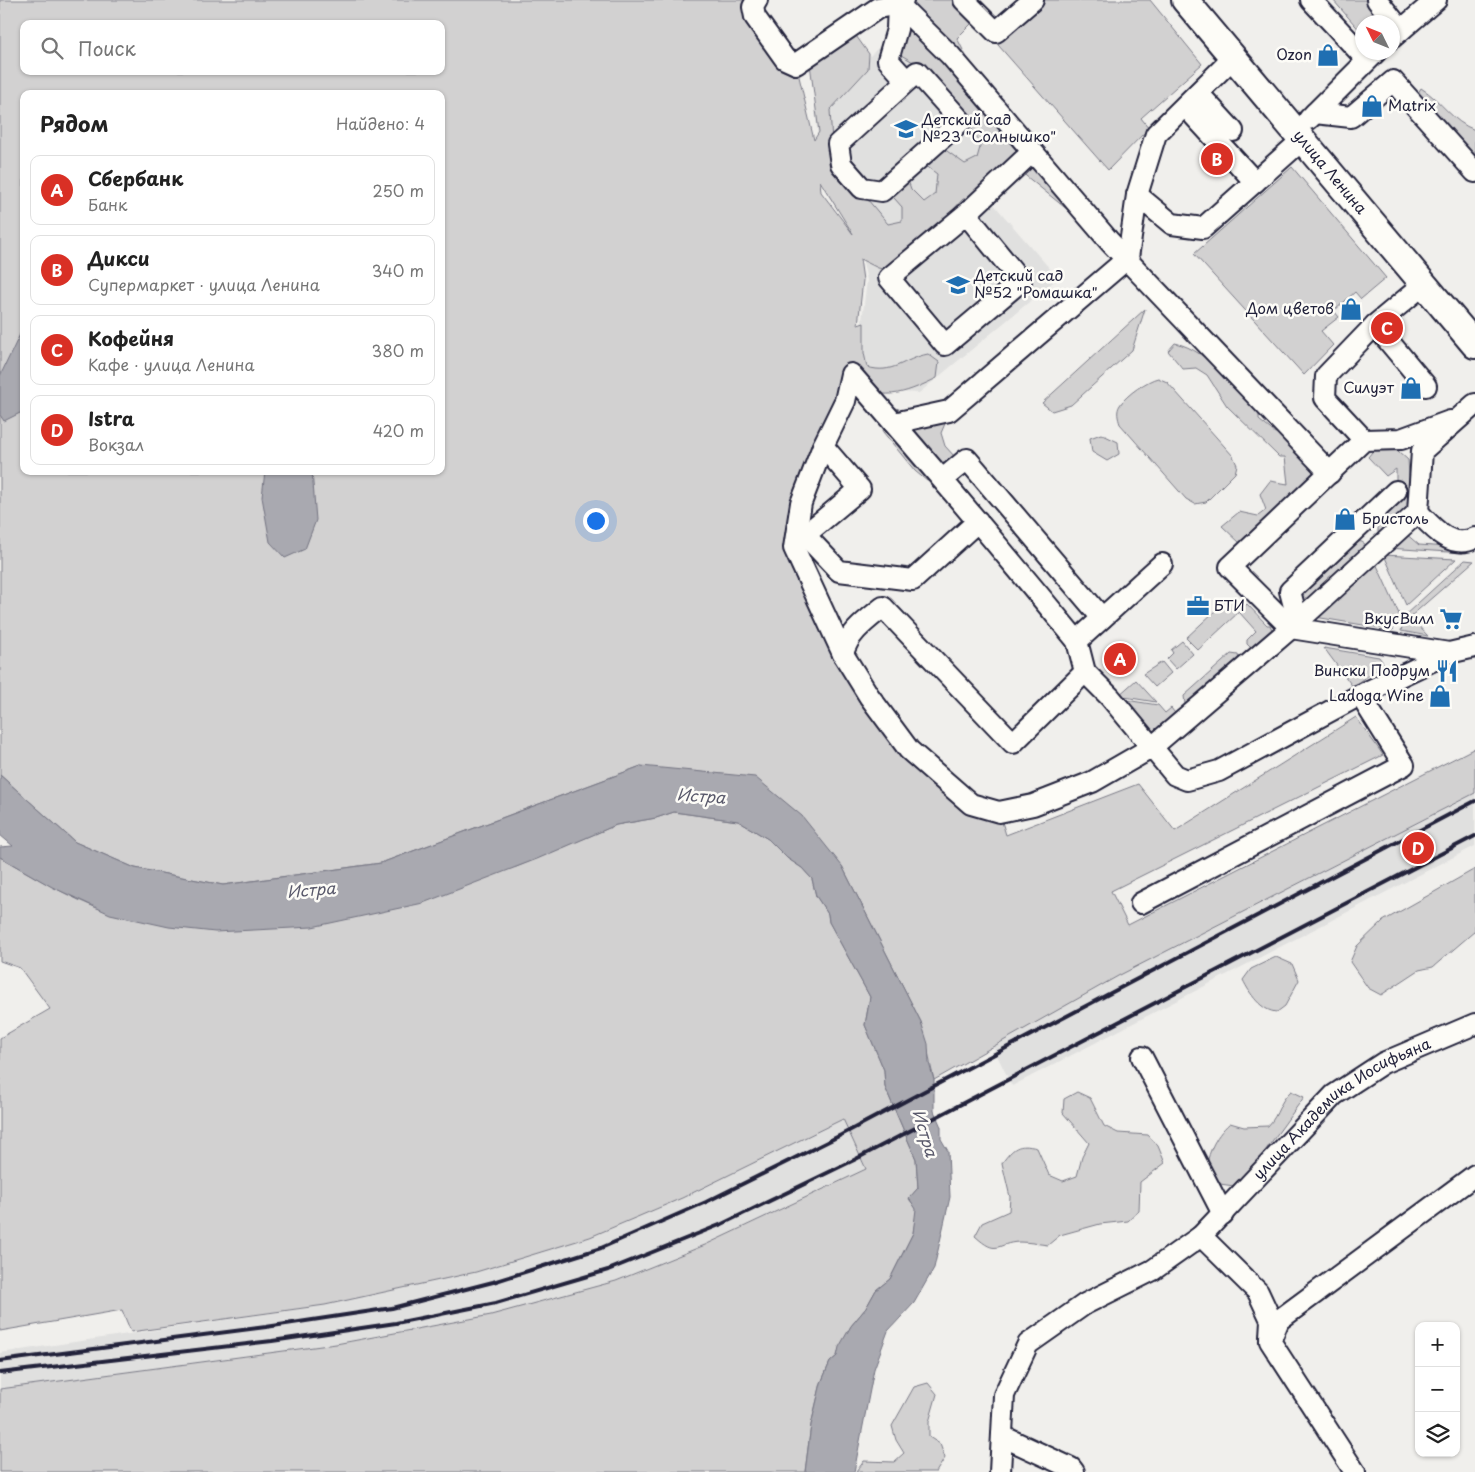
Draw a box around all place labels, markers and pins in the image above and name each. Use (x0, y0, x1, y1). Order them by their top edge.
place label: Ozon (1276, 42, 1312, 65)
shop icon: Ozon (1315, 42, 1341, 68)
shop icon: Matrix (1359, 93, 1385, 119)
place label: Matrix (1388, 93, 1436, 116)
place label: Детский сад №23 "Солнышко" (921, 107, 1056, 147)
school or university icon: Детский сад №23 "Солнышко" (893, 116, 919, 142)
pin: B (1201, 140, 1233, 178)
place label: Детский сад №52 "Ромашка" (973, 263, 1098, 303)
school or university icon: Детский сад №52 "Ромашка" (945, 272, 971, 298)
place label: Дом цветов (1245, 296, 1334, 319)
shop icon: Дом цветов (1338, 296, 1364, 322)
pin: C (1371, 309, 1403, 347)
place label: Силуэт (1343, 375, 1395, 398)
shop icon: Силуэт (1398, 375, 1424, 401)
shop icon: Бристоль (1332, 506, 1358, 532)
place label: Бристоль (1362, 506, 1429, 529)
office icon: БТИ (1185, 593, 1211, 619)
place label: БТИ (1214, 593, 1245, 616)
place label: ВкусВилл (1364, 606, 1434, 629)
supermarket icon: ВкусВилл (1438, 606, 1464, 632)
pin: A (1104, 640, 1136, 678)
place label: Вински Подрум (1314, 658, 1430, 681)
restaurant icon: Вински Подрум (1434, 658, 1460, 684)
place label: Ladoga Wine (1329, 683, 1424, 706)
shop icon: Ladoga Wine (1427, 683, 1453, 709)
pin: D (1402, 829, 1434, 867)

